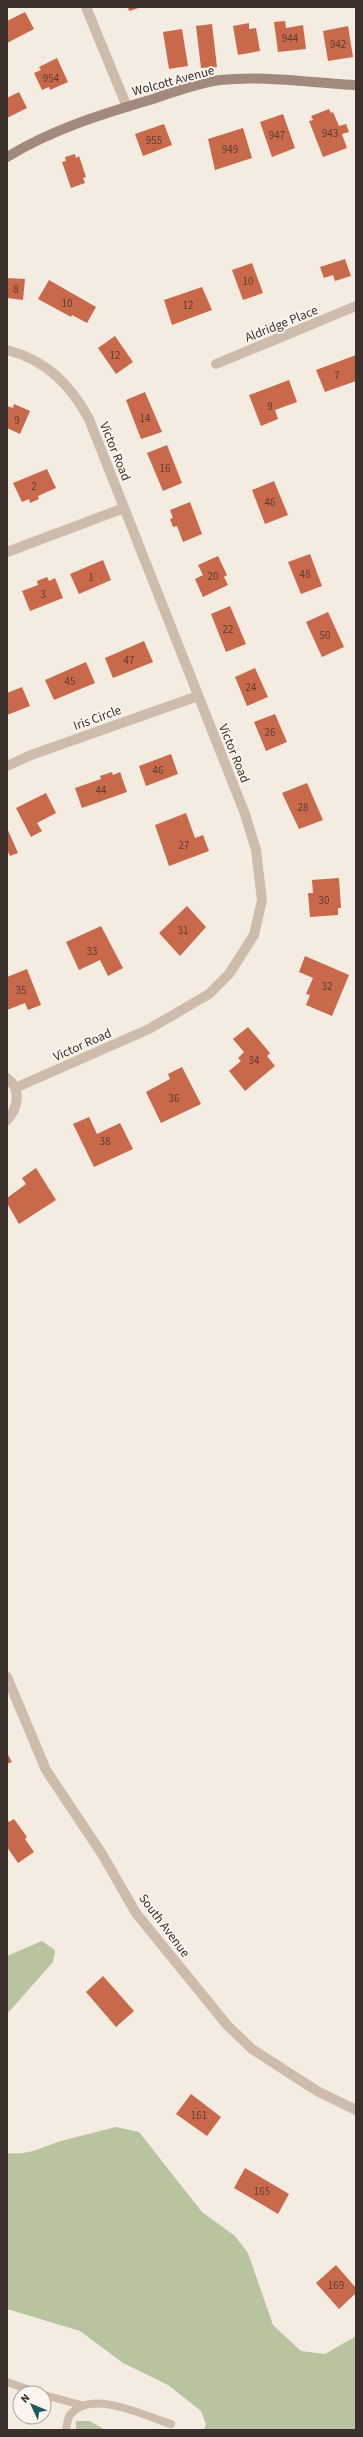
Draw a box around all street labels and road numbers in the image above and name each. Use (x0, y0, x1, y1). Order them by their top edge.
street label: Wolcott Avenue (130, 61, 216, 101)
street label: Aldridge Place (242, 301, 321, 347)
street label: Victor Road (95, 419, 135, 483)
street label: Iris Circle (71, 701, 124, 735)
street label: Victor Road (214, 721, 254, 785)
street label: Victor Road (50, 1024, 114, 1066)
street label: South Avenue (134, 1890, 194, 1961)

